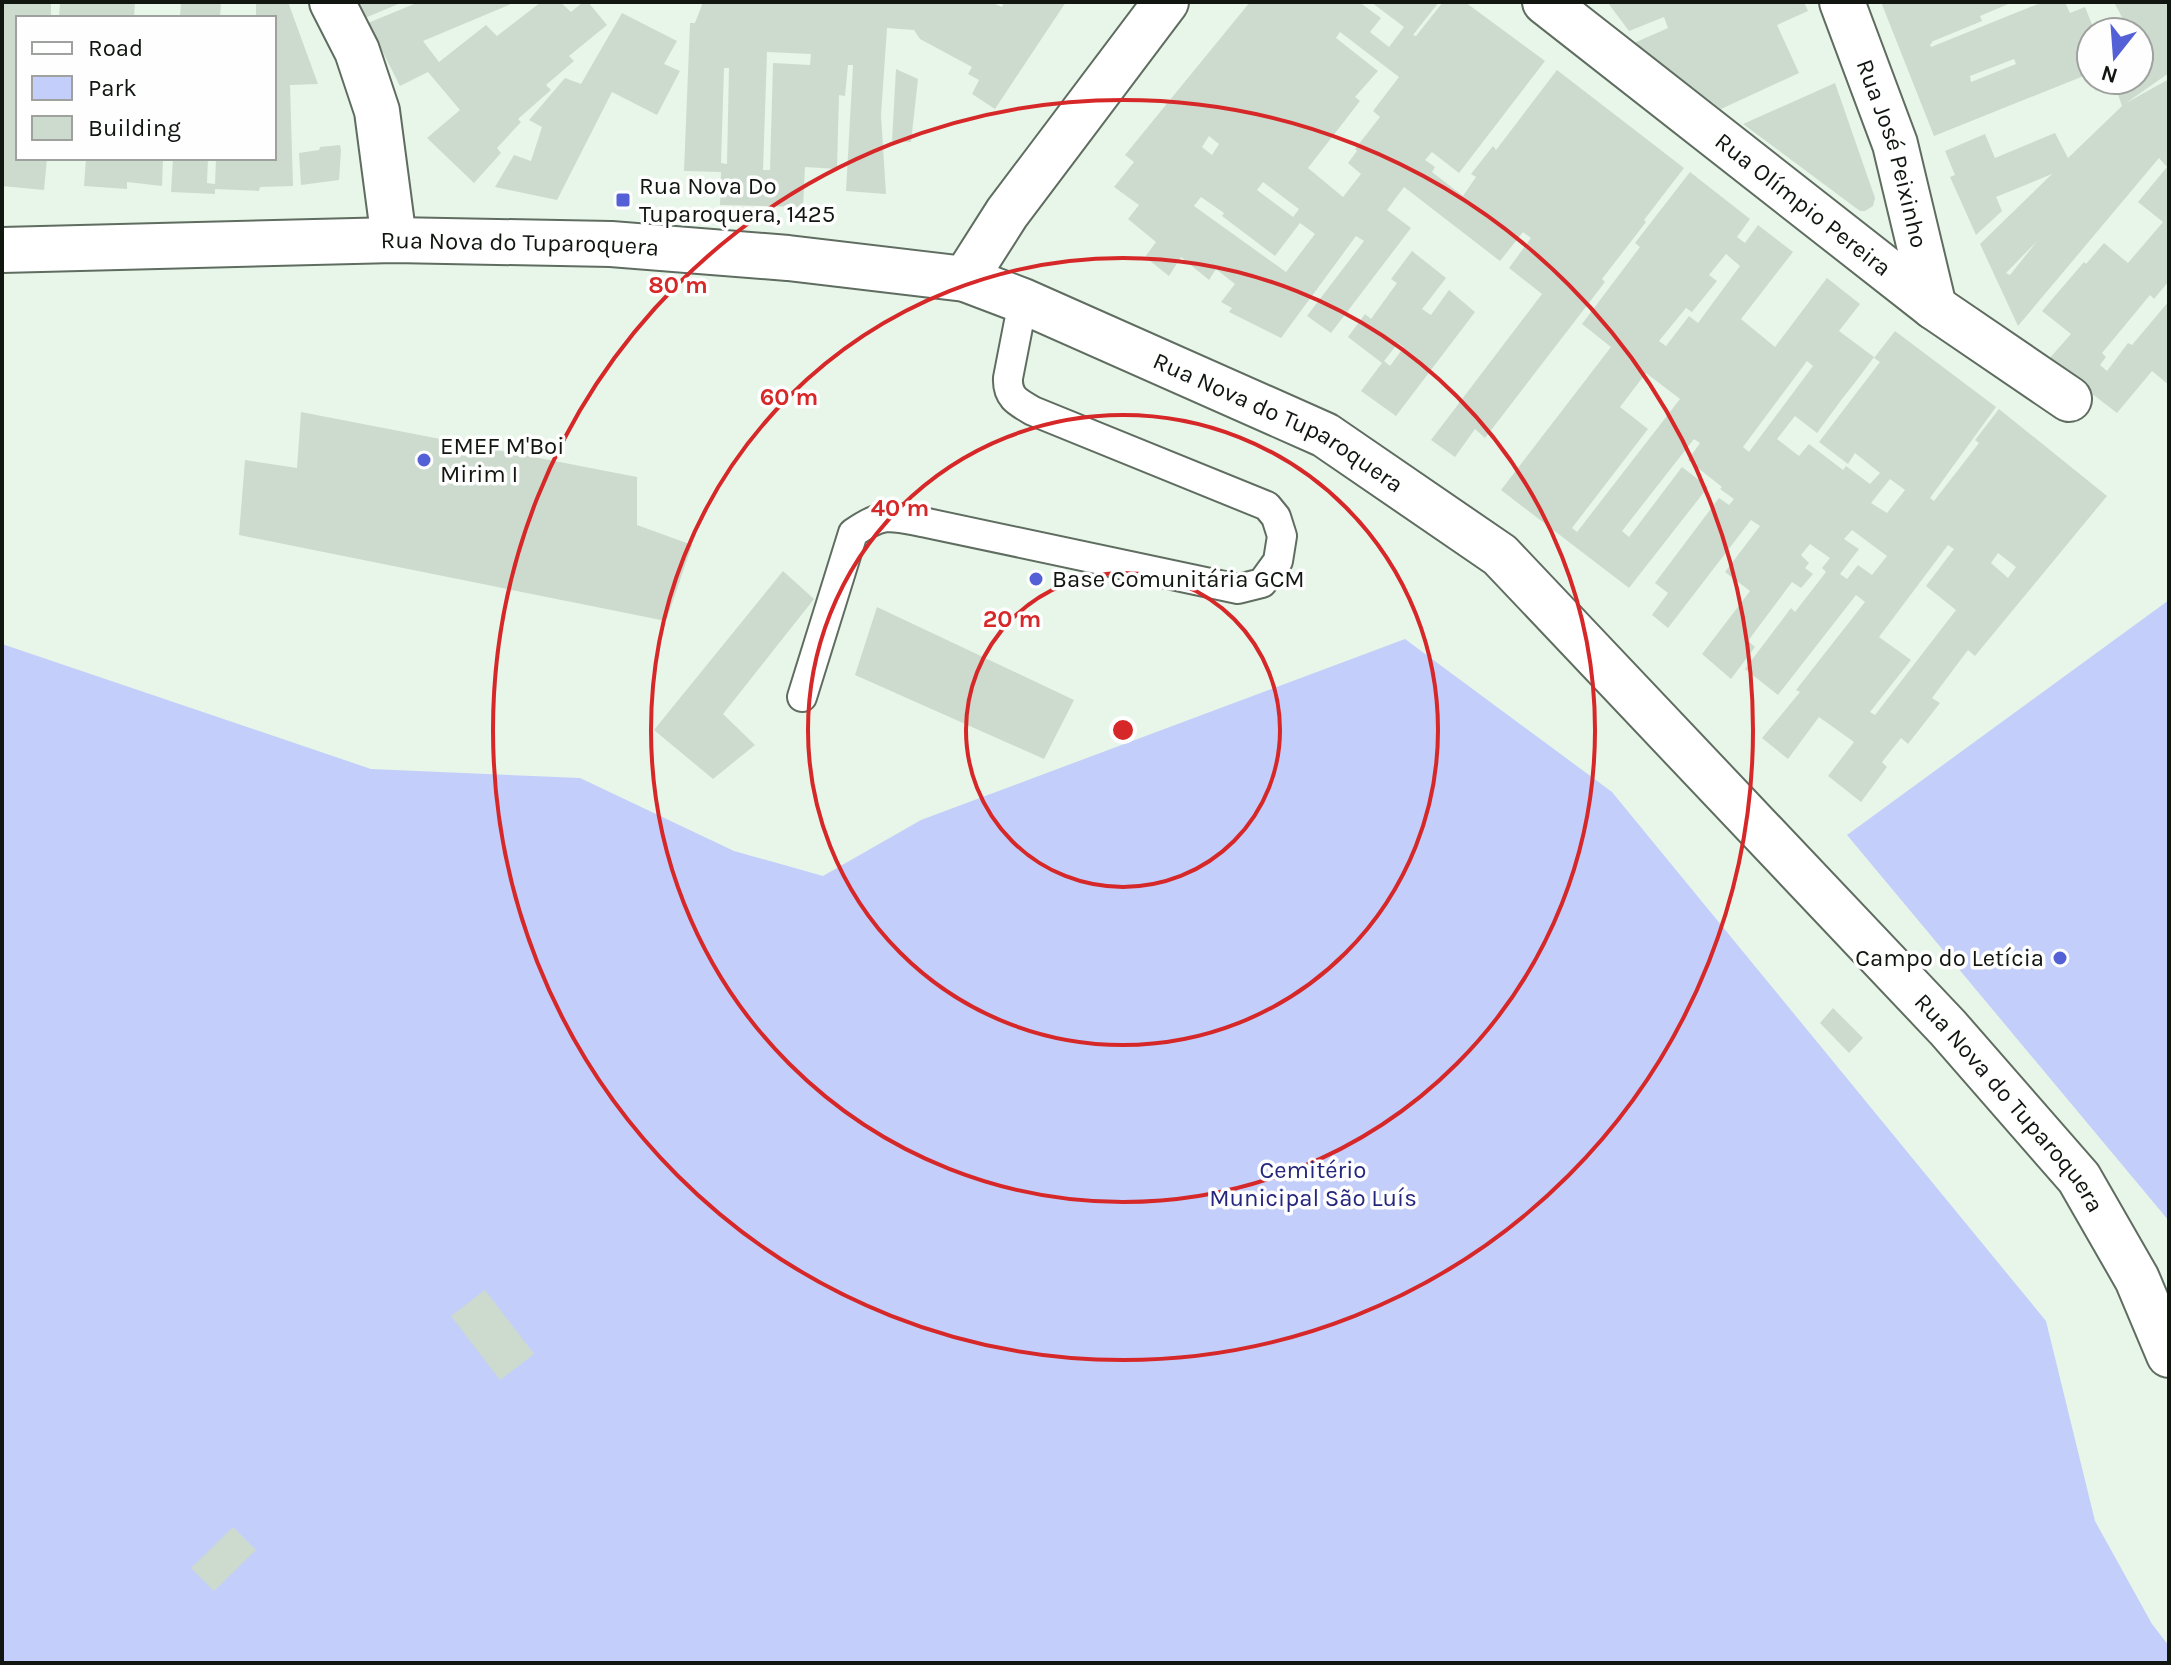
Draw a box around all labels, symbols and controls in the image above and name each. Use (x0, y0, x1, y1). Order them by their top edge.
legend (16, 16, 276, 160)
north arrow (2075, 16, 2155, 96)
text: Road (88, 34, 143, 62)
street label: Rua José Peixinho (1851, 55, 1933, 251)
text: N (2098, 59, 2121, 89)
text: Park (88, 74, 137, 102)
text: Building (88, 114, 181, 142)
street label: Rua Olímpio Pereira (1710, 127, 1897, 282)
place label: Rua Nova Do Tuparoquera, 1425 (639, 172, 835, 228)
marker: Rua Nova Do Tuparoquera, 1425 (614, 191, 632, 209)
street label: Rua Nova do Tuparoquera (380, 226, 660, 262)
text: 80 m (648, 271, 708, 299)
street label: Rua Nova do Tuparoquera (1149, 346, 1409, 499)
text: 60 m (760, 383, 818, 411)
place label: EMEF M'Boi Mirim I (440, 432, 564, 488)
marker: EMEF M'Boi Mirim I (415, 451, 433, 469)
text: 40 m (871, 494, 929, 522)
place label: Base Comunitária GCM (1052, 565, 1305, 593)
marker: Base Comunitária GCM (1027, 570, 1045, 588)
text: 20 m (983, 605, 1041, 633)
centre of rings (1109, 716, 1137, 744)
place label: Campo do Letícia (1855, 944, 2044, 972)
marker: Campo do Letícia (2051, 949, 2069, 967)
street label: Rua Nova do Tuparoquera (1909, 988, 2110, 1217)
park label: Cemitério Municipal São Luís (1209, 1156, 1417, 1212)

